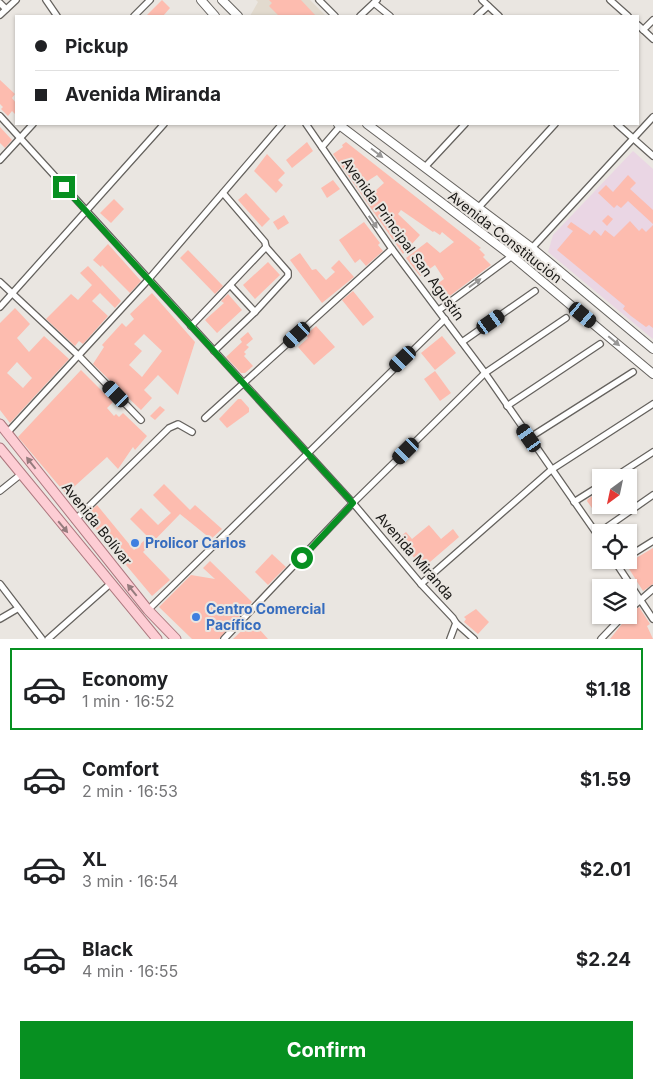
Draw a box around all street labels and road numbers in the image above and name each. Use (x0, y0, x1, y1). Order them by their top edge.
street label: Avenida Principal San Agustín (339, 154, 468, 323)
street label: Avenida Constitución (445, 187, 566, 286)
street label: Avenida Bolívar (59, 479, 136, 569)
street label: Avenida Miranda (373, 508, 458, 603)

